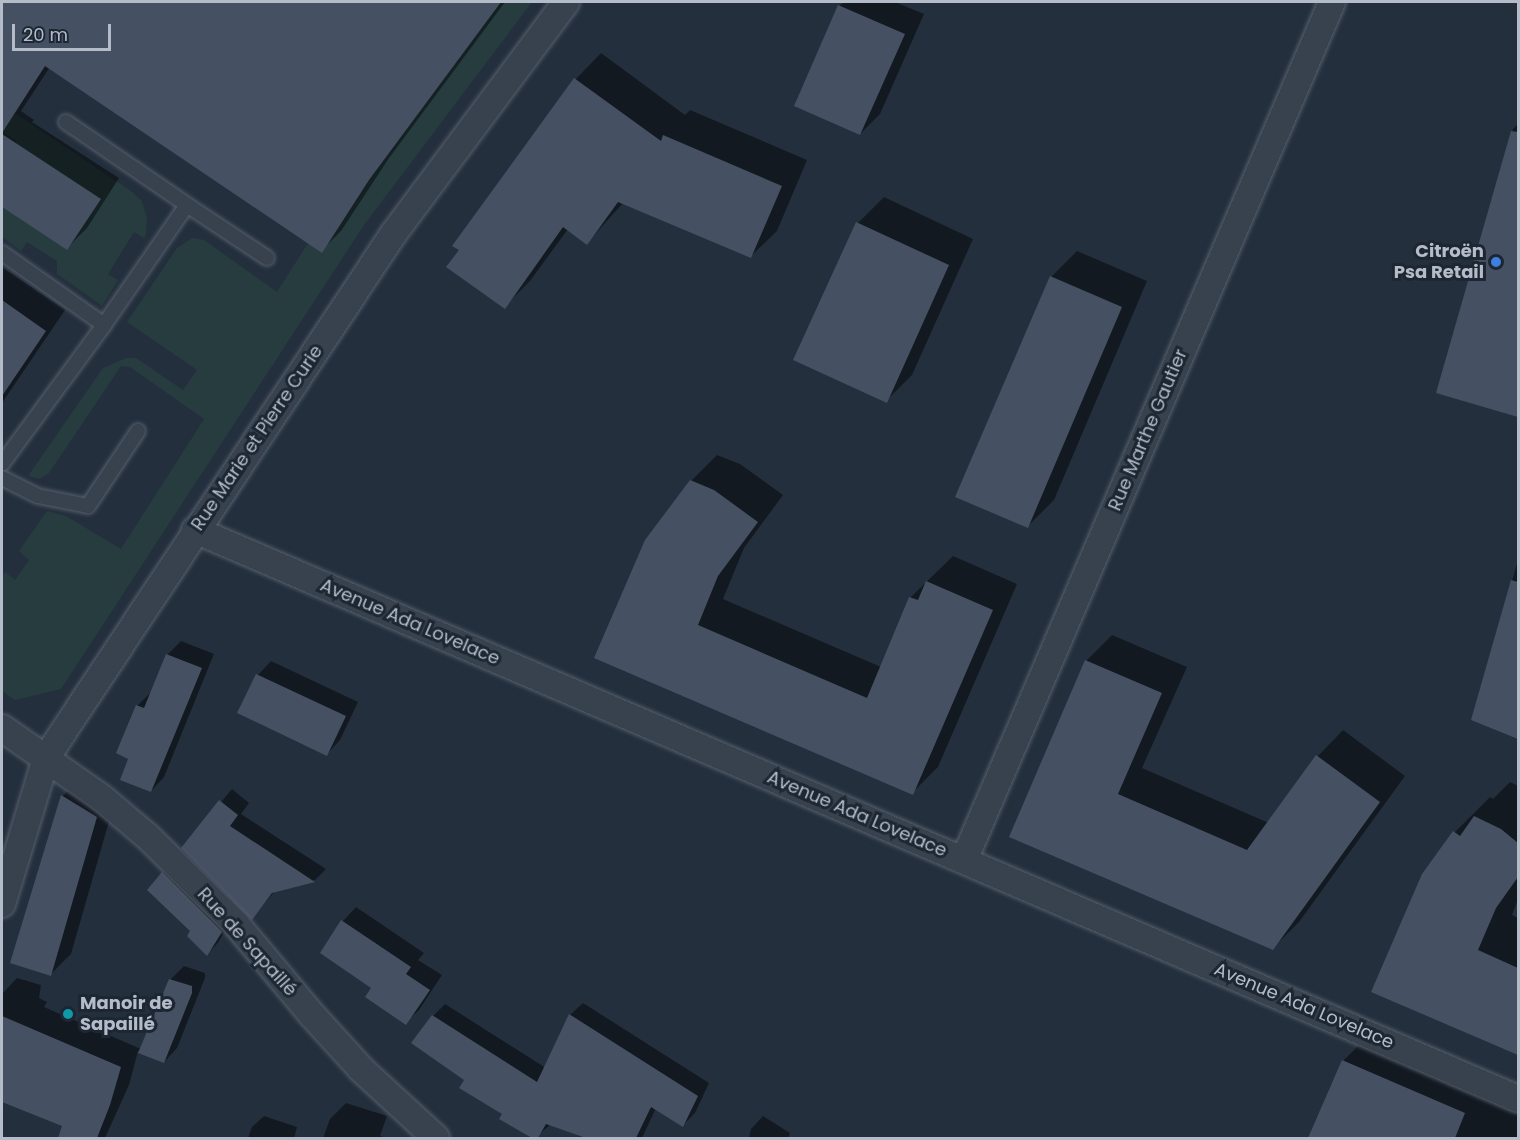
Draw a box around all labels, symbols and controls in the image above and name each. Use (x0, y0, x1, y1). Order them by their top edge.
scale bar (15, 12, 114, 50)
text: 20 m (23, 22, 68, 47)
place label: Citroën Psa Retail (1394, 241, 1484, 284)
marker: Citroën Psa Retail (1489, 255, 1503, 269)
street label: Rue Marie et Pierre Curie (187, 341, 327, 535)
street label: Rue Marthe Gautier (1104, 346, 1192, 514)
street label: Avenue Ada Lovelace (317, 574, 503, 670)
street label: Avenue Ada Lovelace (764, 766, 950, 862)
street label: Rue de Sapaillé (193, 883, 301, 1001)
street label: Avenue Ada Lovelace (1211, 958, 1397, 1054)
place label: Manoir de Sapaillé (80, 993, 172, 1036)
marker: Manoir de Sapaillé (61, 1007, 75, 1021)

